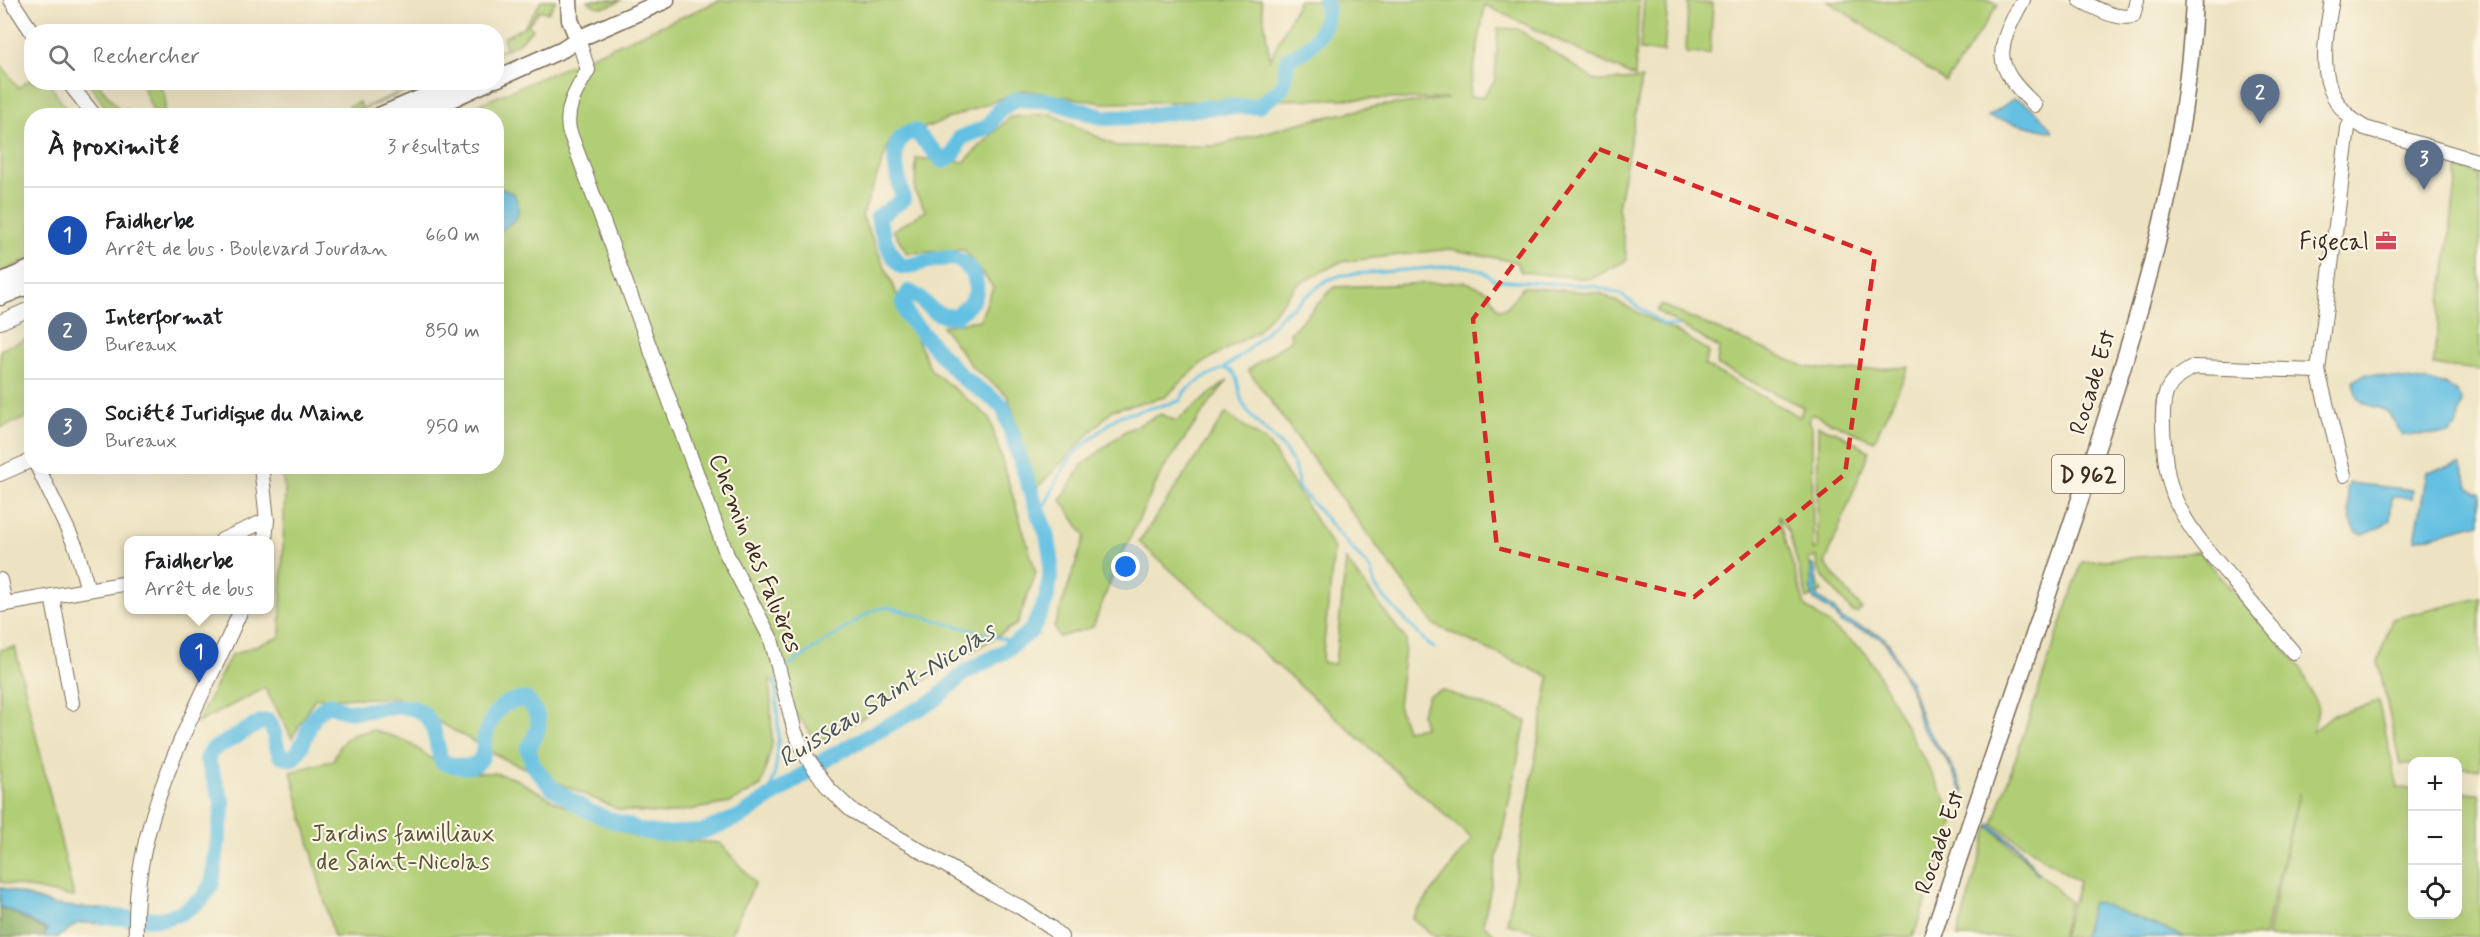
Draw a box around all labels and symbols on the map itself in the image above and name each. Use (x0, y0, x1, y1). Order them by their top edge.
pin: 2 (2240, 74, 2280, 124)
pin: 3 (2404, 140, 2444, 190)
place label: Figecal (2299, 227, 2369, 261)
office icon: Figecal (2374, 229, 2398, 253)
street label: Rocade Est (2063, 326, 2124, 439)
street label: Chemin des Faluères (700, 449, 809, 658)
road number: D 962 (2052, 455, 2124, 493)
your location (1111, 552, 1140, 581)
water label: Ruisseau Saint-Nicolas (772, 614, 1004, 776)
pin: 1 (180, 634, 218, 683)
street label: Rocade Est (1908, 786, 1973, 899)
park label: Jardins familliaux de Saint-Nicolas (311, 819, 495, 878)

